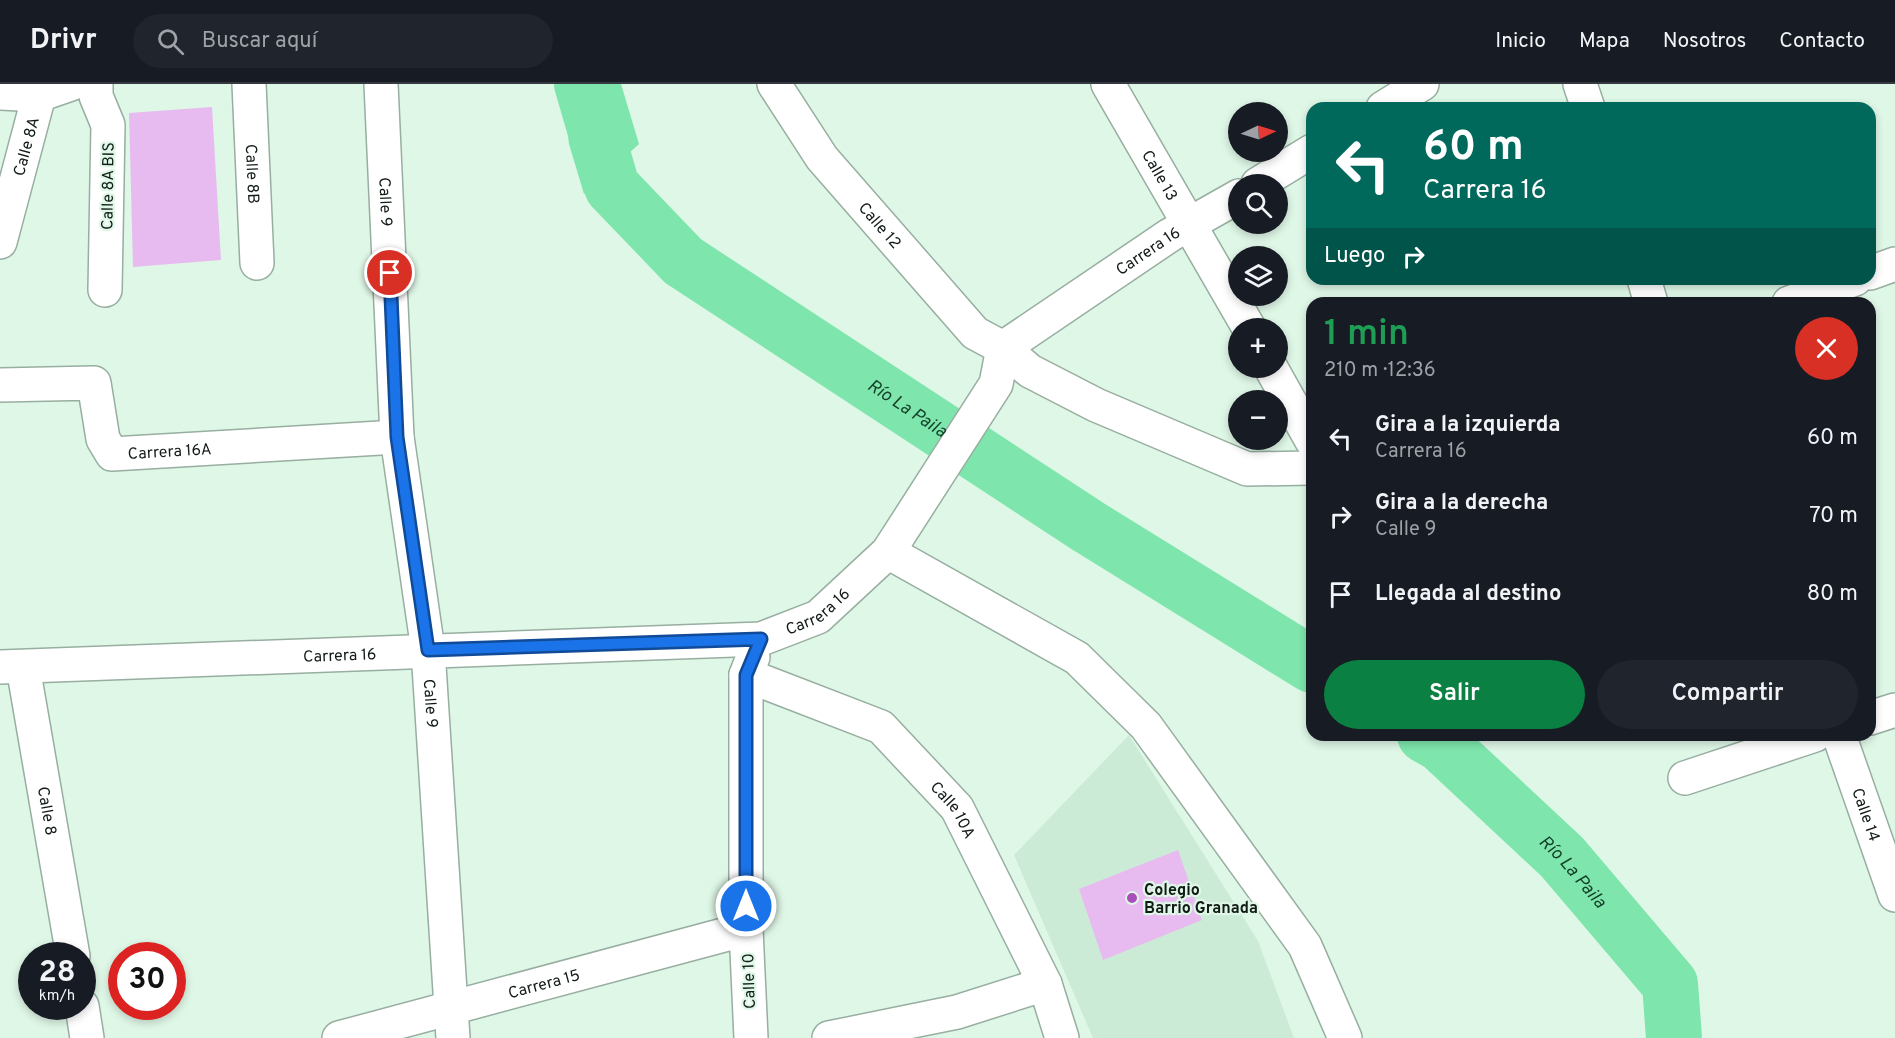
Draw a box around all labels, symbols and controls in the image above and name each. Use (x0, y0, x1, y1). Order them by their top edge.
search box (133, 14, 553, 68)
text: Drivr (30, 23, 97, 59)
icon: search (154, 25, 187, 58)
text: Buscar aquí (202, 28, 317, 55)
text: Inicio (1495, 28, 1546, 55)
text: Mapa (1579, 28, 1630, 55)
text: Nosotros (1663, 28, 1746, 55)
text: Contacto (1779, 28, 1865, 55)
north arrow (1228, 102, 1288, 162)
map controls (1228, 102, 1288, 450)
street label: Calle 8A (10, 115, 45, 178)
text: 60 m (1423, 122, 1524, 175)
icon: left (1324, 126, 1402, 204)
street label: Calle 8A BIS (98, 142, 120, 230)
street label: Calle 8B (240, 144, 262, 204)
street label: Calle 13 (1136, 147, 1181, 205)
button: search (1228, 174, 1288, 234)
text: Carrera 16 (1423, 174, 1547, 208)
street label: Calle 9 (373, 177, 395, 227)
street label: Calle 12 (853, 199, 905, 254)
street label: Carrera 16 (1113, 223, 1184, 281)
icon: right (1397, 240, 1430, 273)
text: Luego (1324, 243, 1385, 270)
button: layers (1228, 246, 1288, 306)
pin (364, 247, 415, 298)
icon: arrive (373, 256, 406, 289)
text: 1 min (1324, 312, 1409, 358)
button: close (1795, 317, 1858, 380)
button: + (1228, 318, 1288, 378)
text: 210 m · 12:36 (1324, 358, 1436, 384)
water label: Río La Paila (862, 375, 951, 444)
button: − (1228, 390, 1288, 450)
text: Gira a la izquierda (1375, 412, 1561, 439)
icon: left (1324, 422, 1357, 455)
text: 60 m (1807, 425, 1858, 452)
text: Carrera 16 (1375, 439, 1467, 465)
street label: Carrera 16A (127, 440, 212, 465)
text: Gira a la derecha (1375, 490, 1548, 517)
icon: right (1324, 500, 1357, 533)
text: 70 m (1809, 503, 1858, 530)
text: Calle 9 (1375, 517, 1436, 543)
icon: arrive (1324, 578, 1357, 611)
text: Llegada al destino (1375, 581, 1561, 608)
text: 80 m (1807, 581, 1858, 608)
street label: Carrera 16 (783, 585, 855, 641)
street label: Carrera 16 (303, 645, 377, 668)
button: Salir (1324, 660, 1585, 729)
button: Compartir (1597, 660, 1858, 729)
street label: Calle 9 (418, 678, 441, 729)
street label: Calle 10A (925, 778, 979, 842)
street label: Calle 8 (32, 785, 60, 837)
street label: Calle 14 (1846, 786, 1883, 844)
water label: Río La Paila (1533, 831, 1611, 914)
position arrow (714, 874, 778, 938)
place label: Colegio Barrio Granada (1144, 881, 1258, 919)
marker: Colegio Barrio Granada (1125, 891, 1139, 905)
speed limit sign: 30 (108, 942, 186, 1020)
street label: Calle 10 (739, 953, 761, 1009)
text: 28 (38, 955, 76, 992)
street label: Carrera 15 (506, 966, 583, 1004)
text: km/h (39, 987, 75, 1006)

